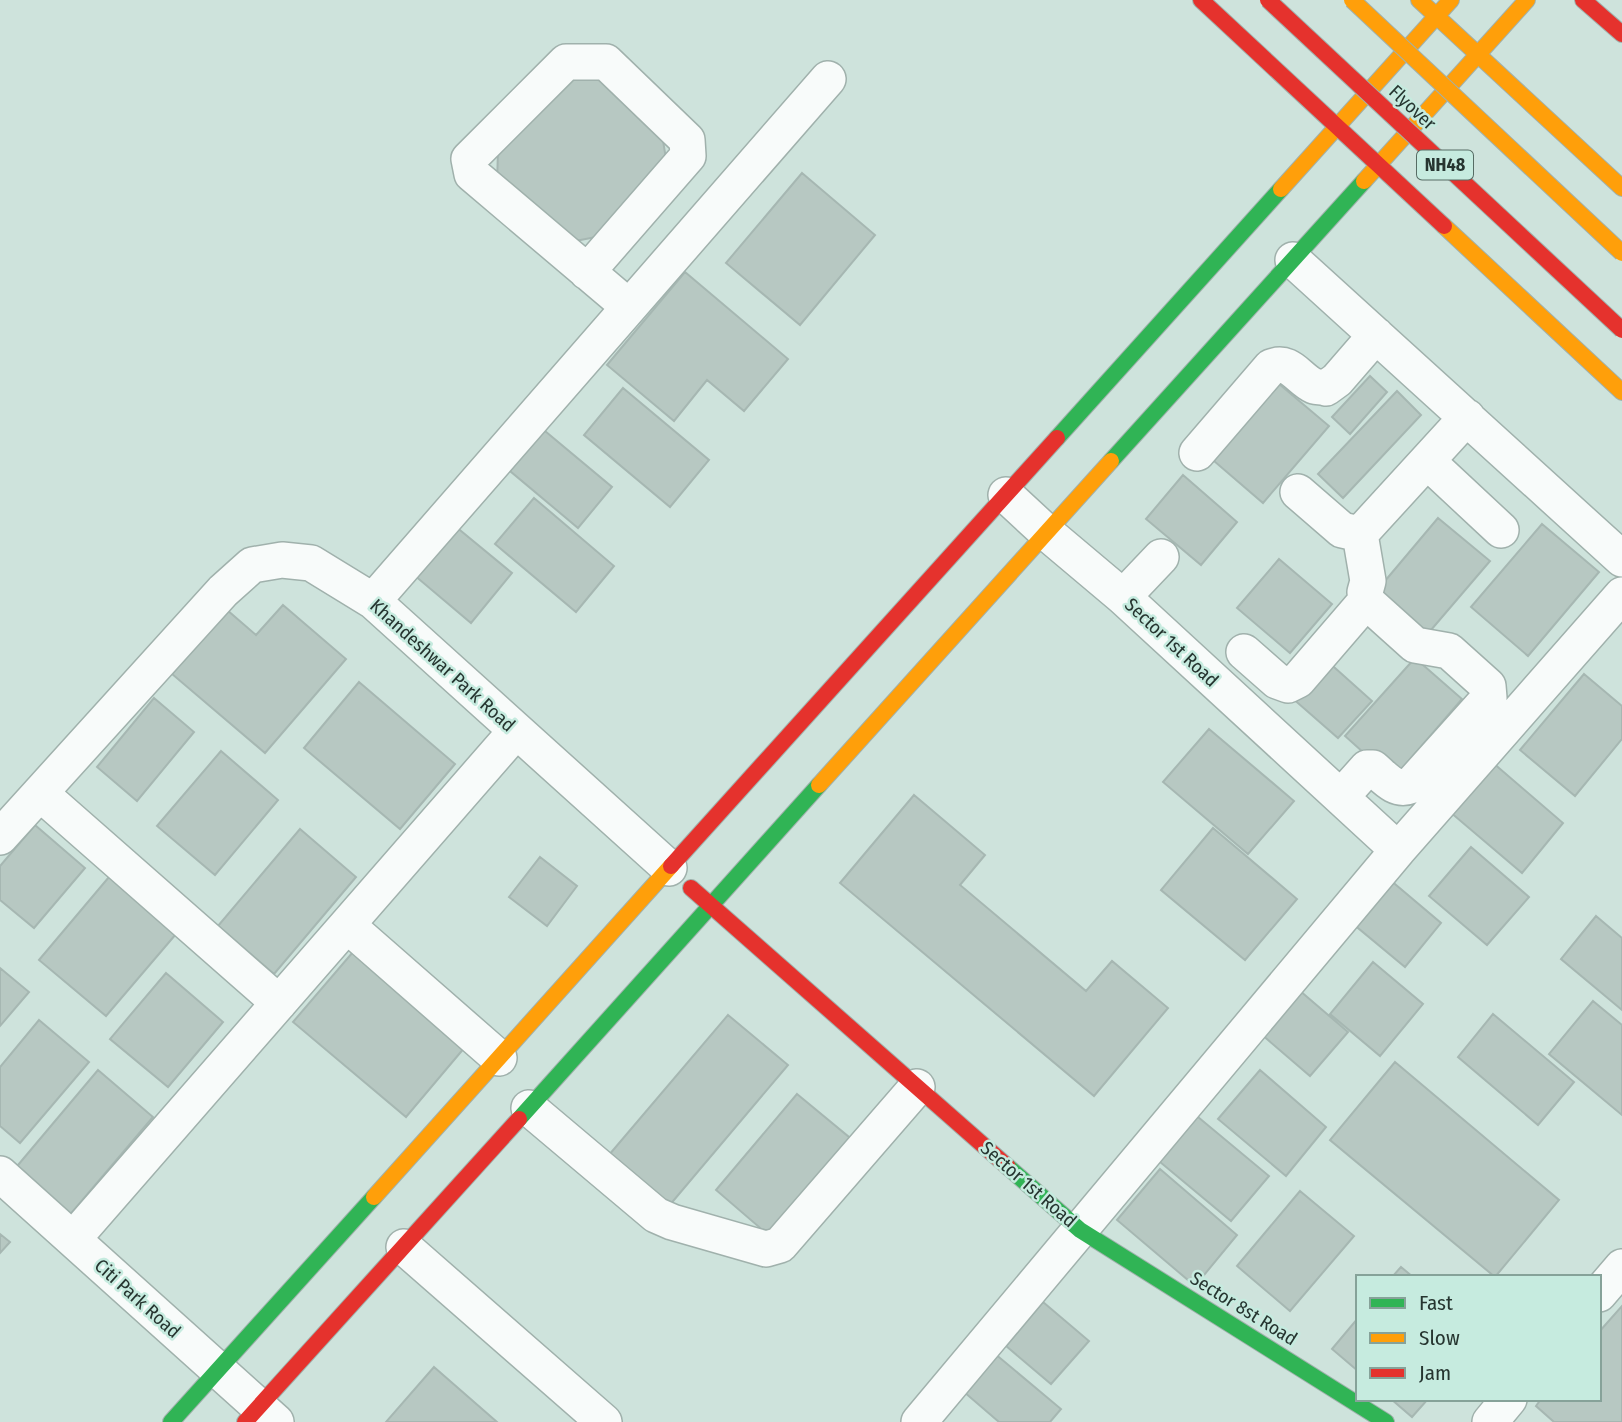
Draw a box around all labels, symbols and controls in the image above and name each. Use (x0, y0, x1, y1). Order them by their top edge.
street label: Flyover (1384, 80, 1441, 135)
road number: NH48 (1417, 150, 1473, 180)
street label: Sector 1st Road (1120, 593, 1223, 692)
street label: Khandeshwar Park Road (365, 594, 520, 737)
street label: Sector 1st Road (976, 1136, 1081, 1232)
street label: Citi Park Road (90, 1254, 185, 1343)
street label: Sector 8st Road (1186, 1266, 1301, 1350)
legend (1356, 1275, 1601, 1401)
text: Fast (1419, 1290, 1453, 1316)
text: Slow (1419, 1325, 1460, 1351)
text: Jam (1419, 1360, 1451, 1386)

